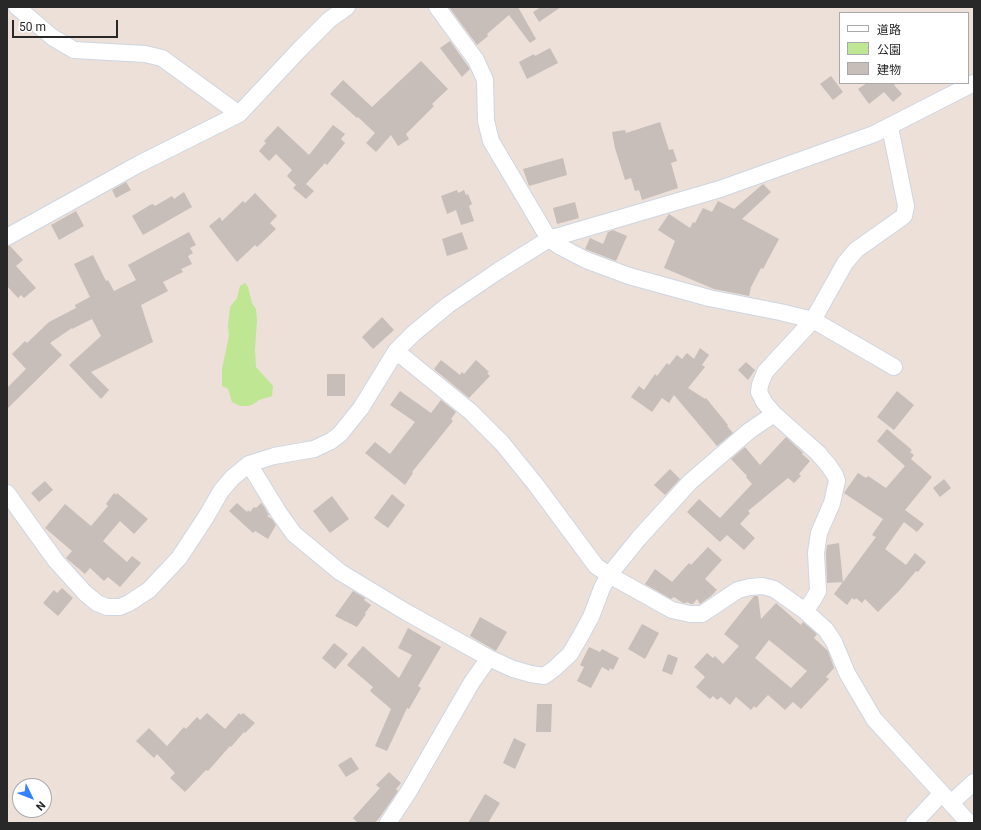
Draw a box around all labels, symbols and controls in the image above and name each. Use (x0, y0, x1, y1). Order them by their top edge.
scale bar (14, 12, 120, 38)
legend (839, 12, 969, 84)
text: 50 m (19, 20, 46, 34)
text: 道路 (877, 23, 901, 37)
text: 公園 (877, 43, 901, 57)
text: 建物 (877, 63, 901, 77)
north arrow (12, 778, 52, 818)
text: N (33, 799, 48, 813)

